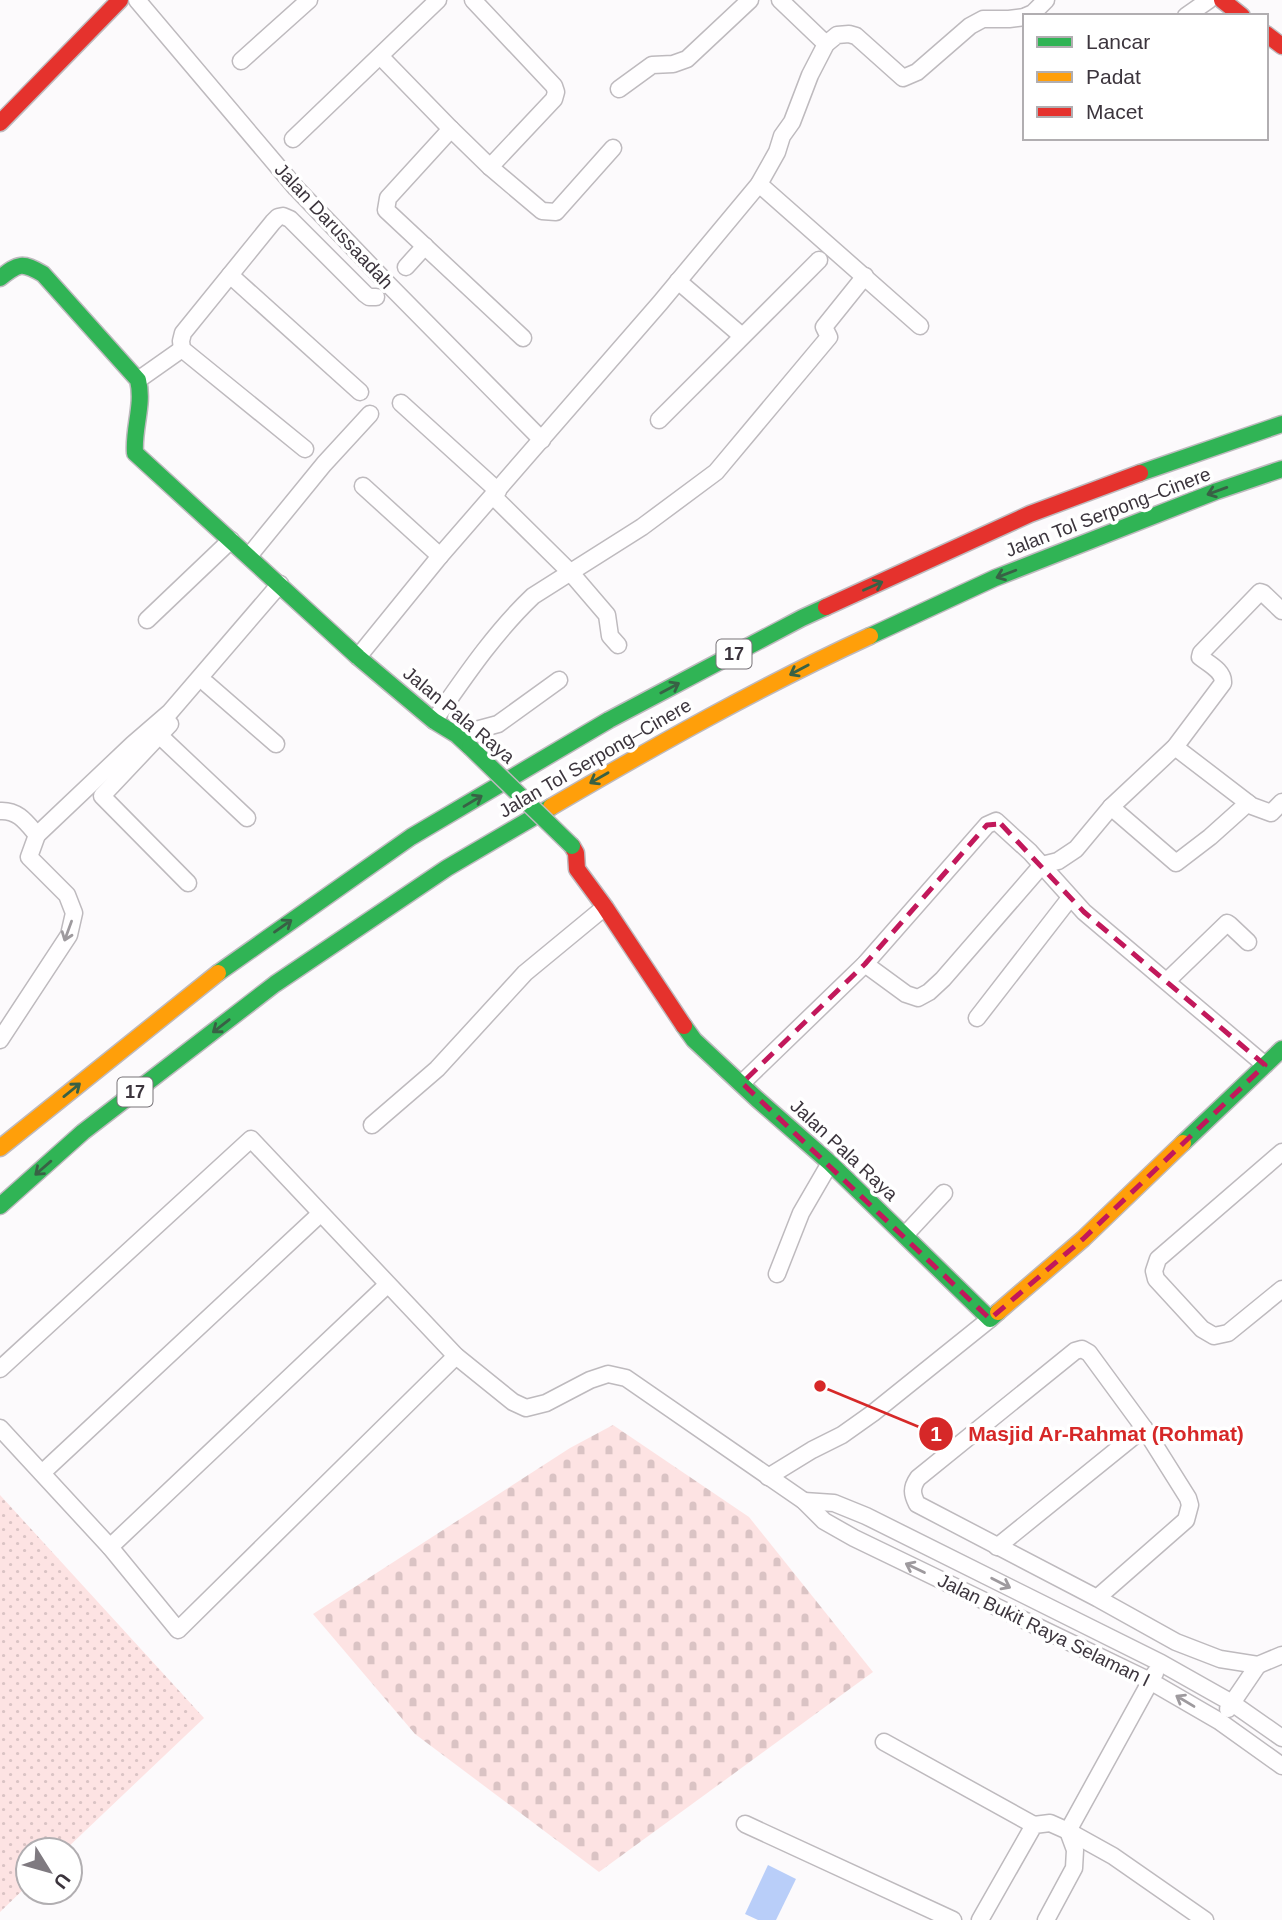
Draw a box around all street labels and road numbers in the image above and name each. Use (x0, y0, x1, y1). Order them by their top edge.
street label: Jalan Darussaadah (270, 159, 398, 293)
street label: Jalan Tol Serpong–Cinere (1002, 463, 1214, 561)
road number: 17 (716, 640, 752, 668)
street label: Jalan Pala Raya (399, 662, 519, 768)
street label: Jalan Tol Serpong–Cinere (495, 694, 695, 822)
road number: 17 (118, 1078, 152, 1106)
street label: Jalan Pala Raya (786, 1095, 902, 1205)
street label: Jalan Bukit Raya Selaman I (935, 1569, 1153, 1691)

